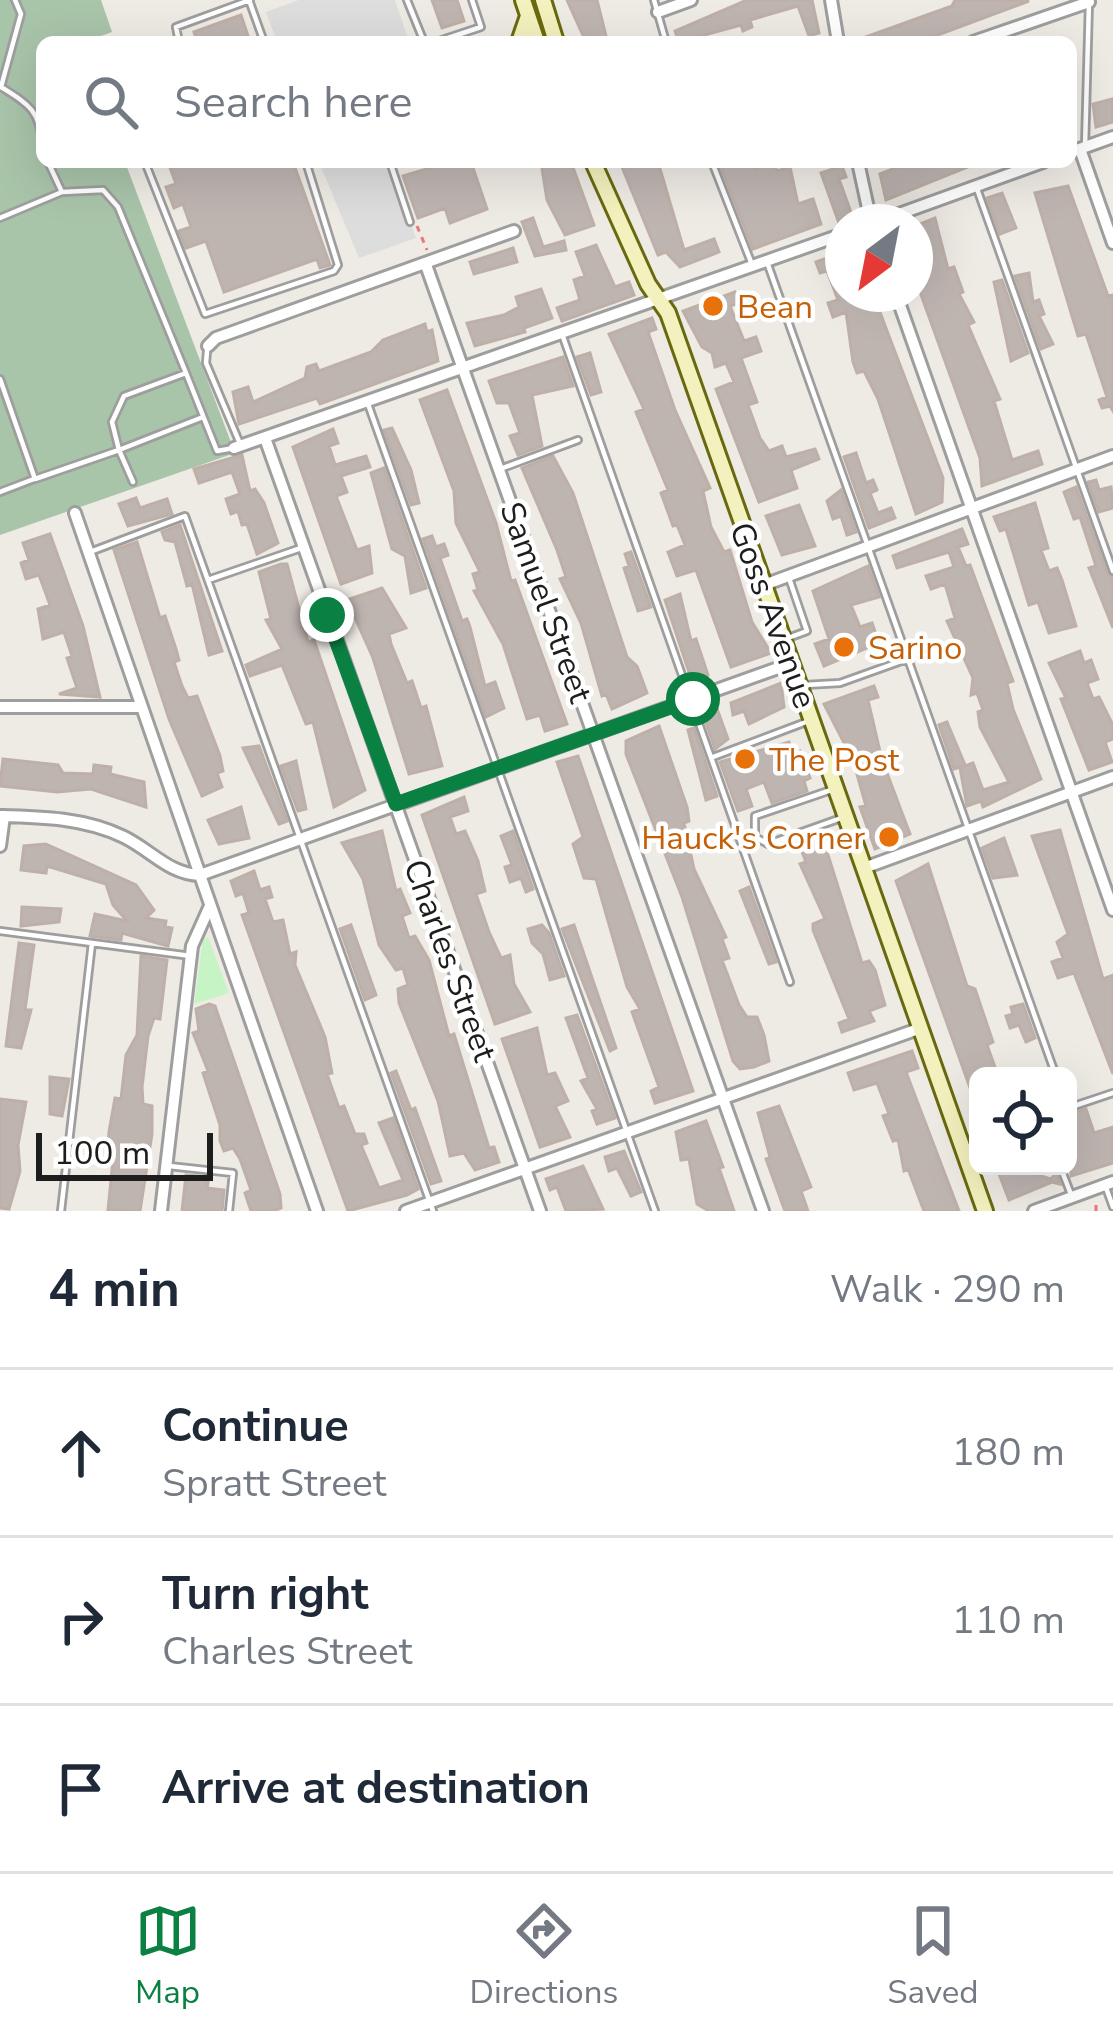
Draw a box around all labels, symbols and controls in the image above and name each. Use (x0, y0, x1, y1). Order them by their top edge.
search box (36, 36, 1077, 168)
icon: search (78, 69, 144, 135)
text: Search here (174, 72, 413, 133)
north arrow (825, 204, 933, 312)
place label: Bean (737, 285, 813, 330)
marker: Bean (700, 293, 726, 319)
street label: Samuel Street (488, 496, 603, 709)
street label: Goss Avenue (718, 516, 827, 715)
route end (300, 588, 354, 642)
place label: Sarino (868, 626, 962, 671)
marker: Sarino (831, 634, 857, 660)
route start (666, 672, 720, 726)
place label: The Post (769, 738, 900, 783)
marker: The Post (732, 746, 758, 772)
place label: Hauck's Corner (641, 816, 865, 861)
marker: Hauck's Corner (876, 824, 902, 850)
street label: Charles Street (392, 853, 507, 1068)
map controls (969, 1067, 1077, 1175)
button: locate (969, 1067, 1077, 1175)
scale bar (36, 1127, 213, 1180)
text: 100 m (54, 1131, 150, 1176)
text: 4 min (48, 1254, 180, 1324)
text: Walk · 290 m (830, 1263, 1065, 1316)
text: Continue (162, 1396, 349, 1457)
icon: ahead (48, 1420, 114, 1486)
text: 180 m (951, 1426, 1065, 1479)
text: Spratt Street (162, 1457, 386, 1510)
text: Turn right (162, 1564, 369, 1625)
icon: right (48, 1588, 114, 1654)
text: 110 m (951, 1594, 1065, 1647)
text: Charles Street (162, 1625, 412, 1678)
icon: arrive (48, 1756, 114, 1822)
text: Arrive at destination (162, 1758, 590, 1819)
tab: Map (135, 1898, 201, 2015)
tab: Directions (470, 1898, 618, 2015)
tab: Saved (887, 1898, 978, 2015)

